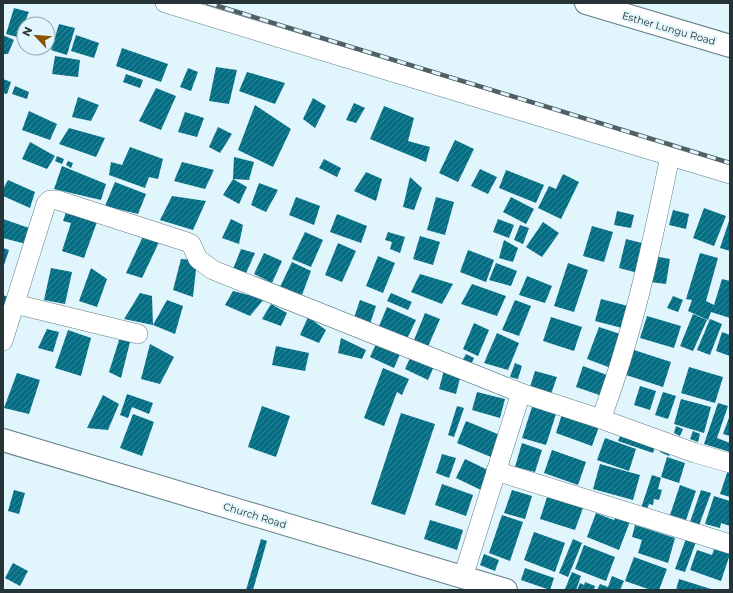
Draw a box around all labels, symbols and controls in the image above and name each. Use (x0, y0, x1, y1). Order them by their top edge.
street label: Esther Lungu Road (621, 9, 717, 48)
north arrow (16, 16, 56, 56)
text: N (19, 25, 35, 39)
street label: Church Road (222, 500, 288, 531)

